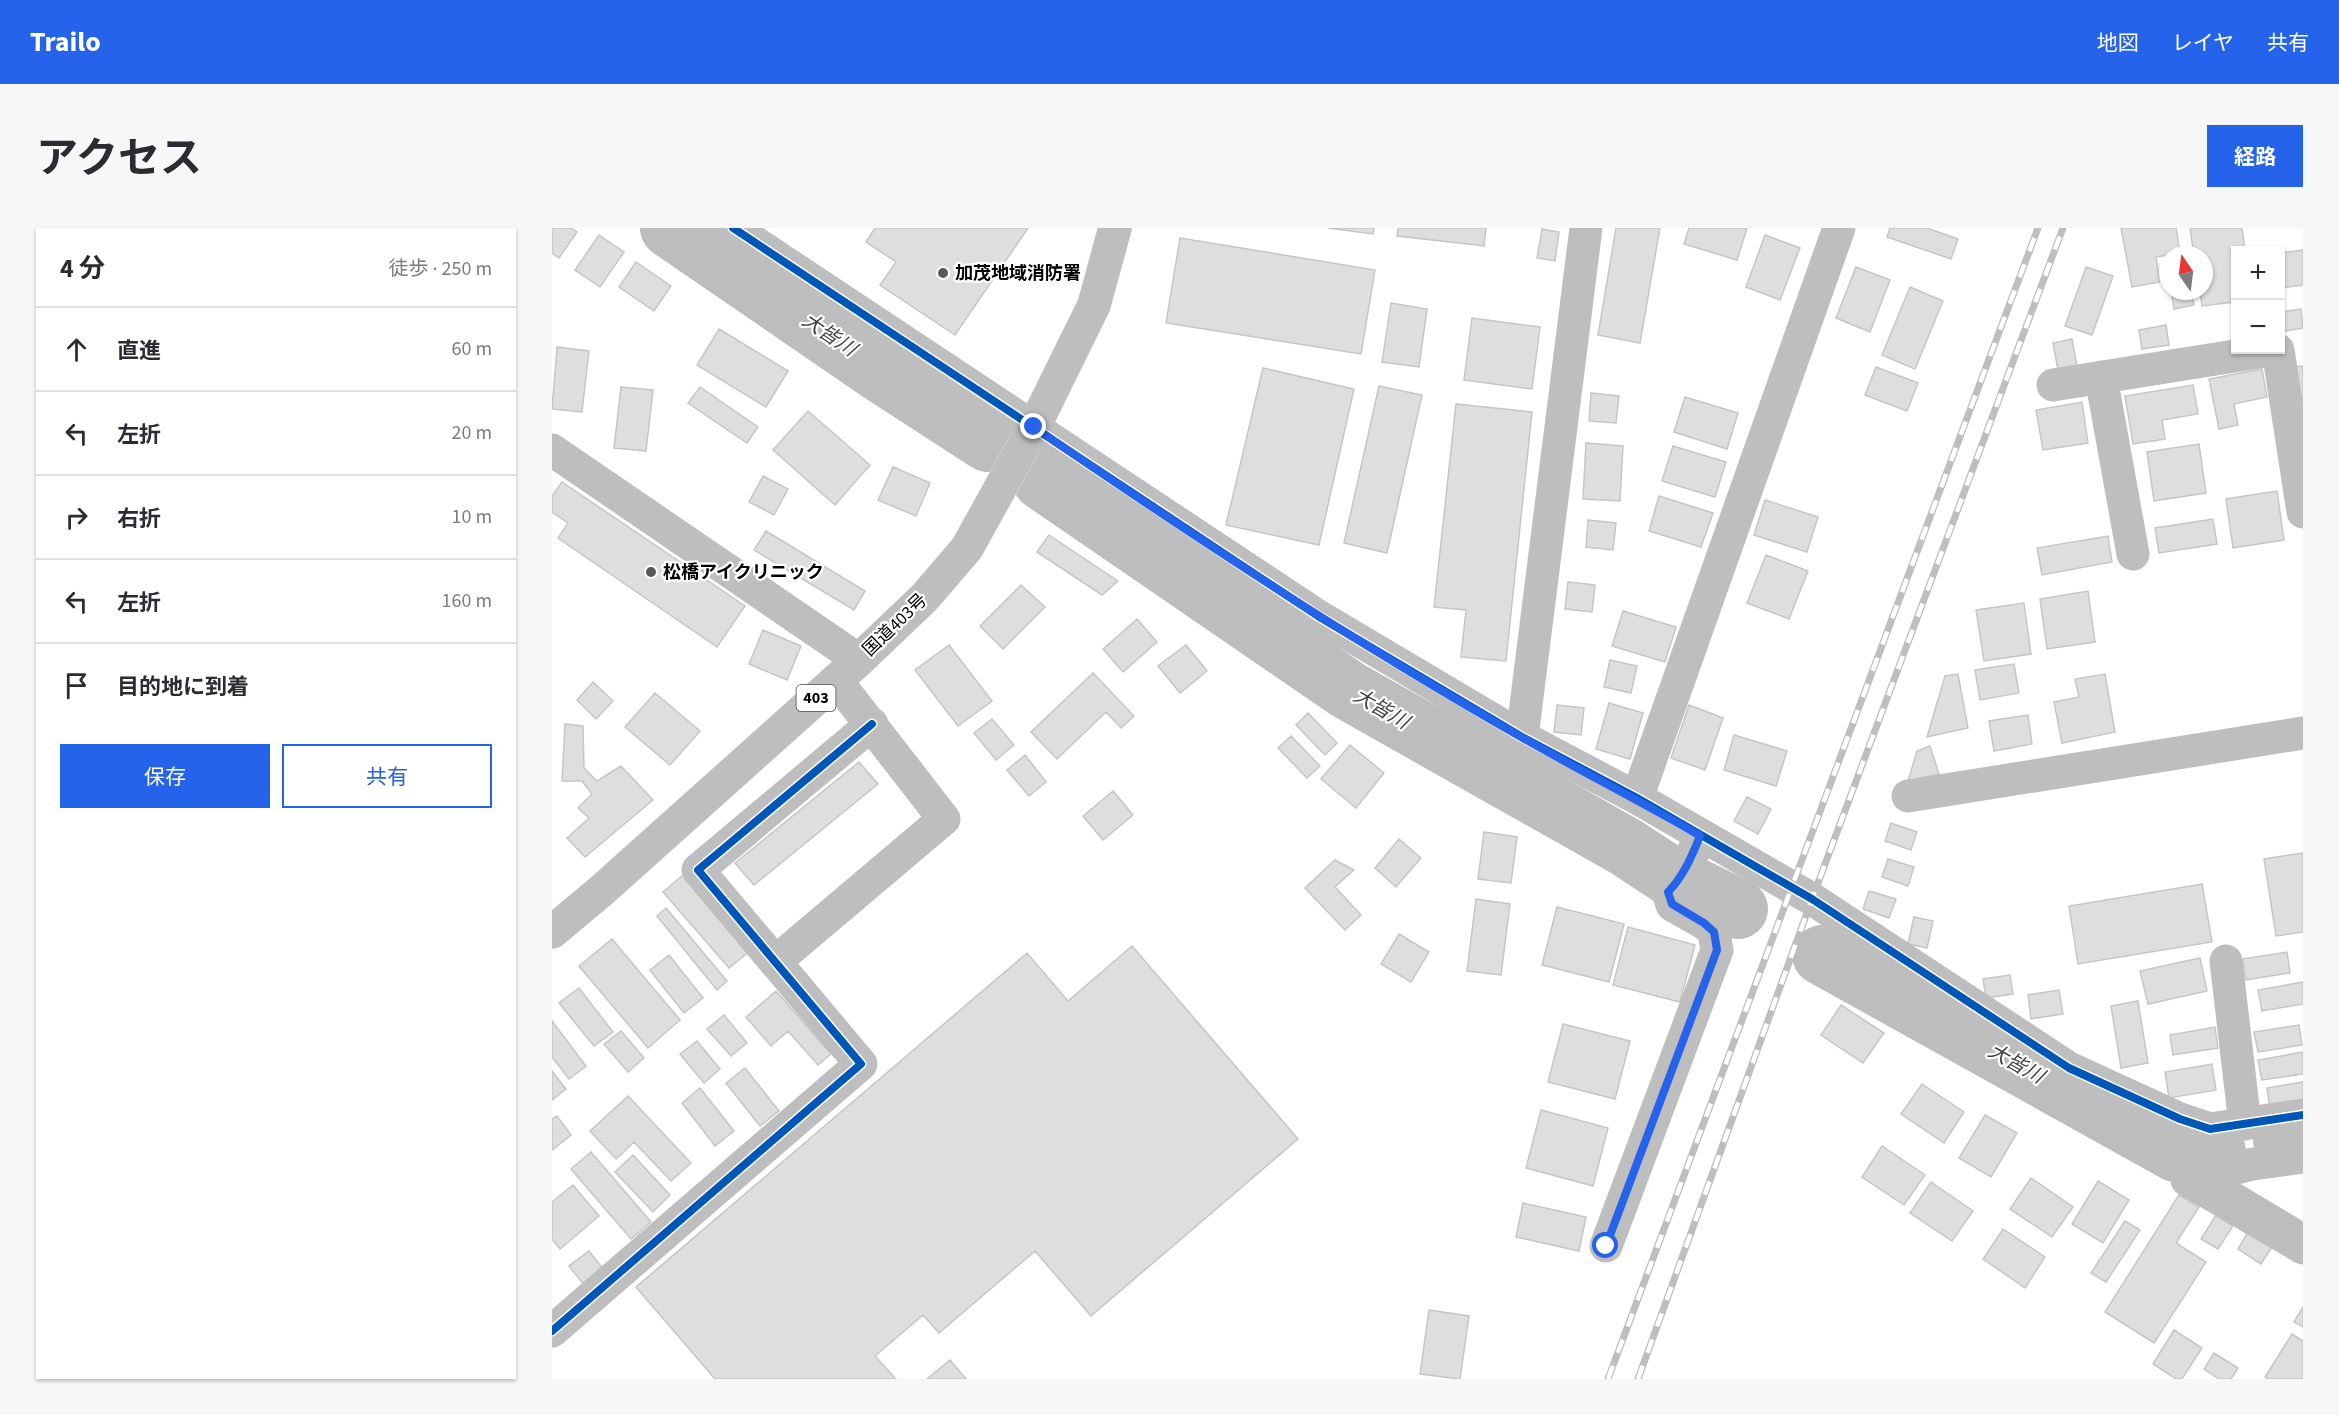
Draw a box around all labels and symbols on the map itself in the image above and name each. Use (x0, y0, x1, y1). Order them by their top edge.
north arrow (2159, 246, 2213, 300)
place label: 加茂地域消防署 (955, 261, 1081, 286)
marker: 加茂地域消防署 (936, 266, 950, 280)
water label: 大皆川 (796, 307, 863, 365)
route end (1020, 413, 1046, 439)
place label: 松橋アイクリニック (663, 560, 824, 585)
marker: 松橋アイクリニック (644, 565, 658, 579)
street label: 国道403号 (857, 588, 933, 662)
water label: 大皆川 (1348, 682, 1416, 737)
road number: 403 (796, 685, 836, 711)
water label: 大皆川 (1983, 1037, 2051, 1092)
route start (1592, 1232, 1618, 1258)

